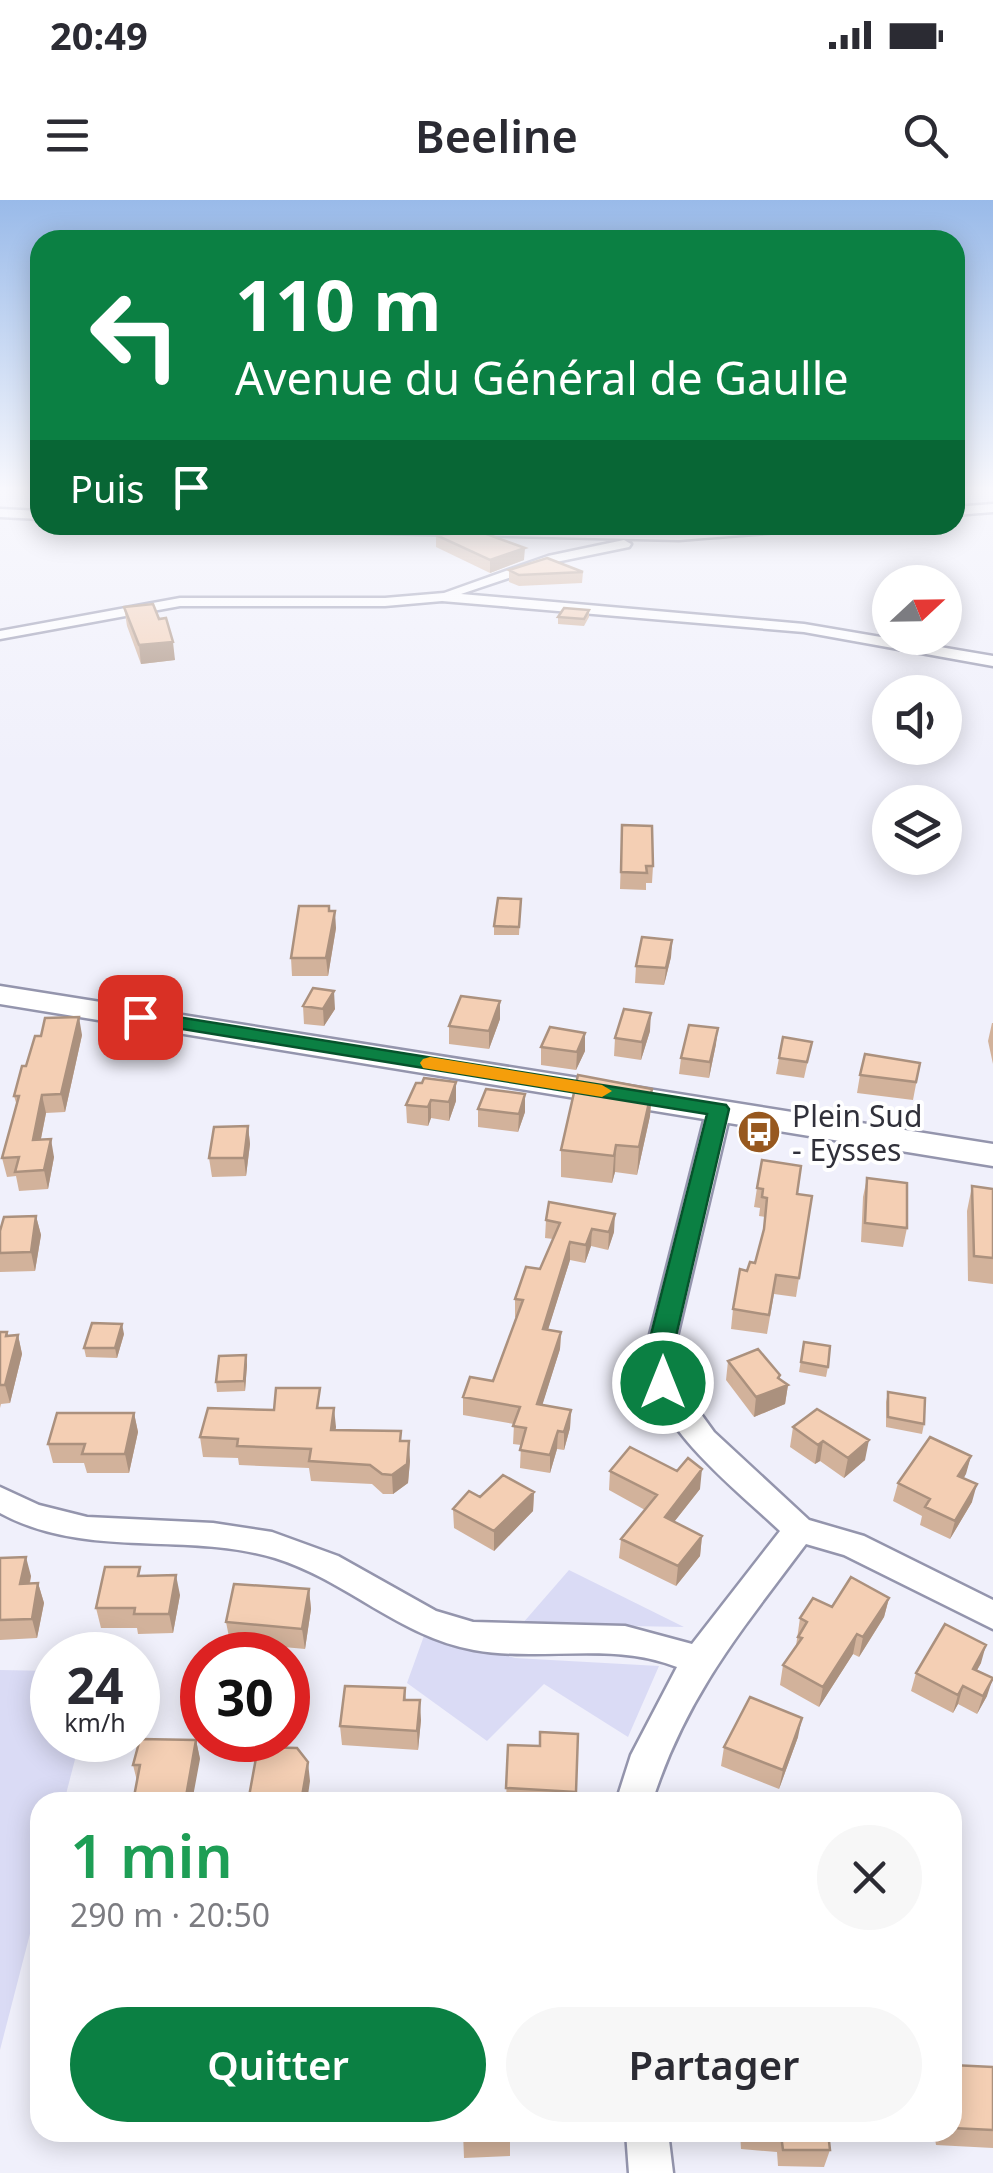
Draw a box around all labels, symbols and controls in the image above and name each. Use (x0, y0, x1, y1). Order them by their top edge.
text: 20:49 (50, 9, 148, 61)
text: Beeline (415, 105, 578, 166)
icon: menu (40, 108, 95, 163)
icon: search (898, 108, 953, 163)
text: 110 m (235, 256, 442, 352)
icon: left (70, 270, 200, 400)
text: Avenue du Général de Gaulle (235, 347, 849, 408)
icon: arrive (164, 460, 219, 515)
text: Puis (70, 462, 144, 514)
north arrow (872, 565, 962, 655)
map controls (872, 565, 962, 875)
button: sound (872, 675, 962, 765)
button: layers (872, 785, 962, 875)
pin (98, 975, 183, 1060)
icon: arrive (113, 990, 168, 1045)
place label: Plein Sud - Eysses (792, 1095, 922, 1170)
bus stop icon: Plein Sud - Eysses (736, 1109, 782, 1155)
position arrow (611, 1331, 715, 1435)
speed limit sign: 30 (180, 1632, 310, 1762)
text: 24 (66, 1651, 124, 1719)
text: km/h (64, 1705, 126, 1739)
text: 1 min (70, 1814, 233, 1896)
button: close (817, 1825, 922, 1930)
text: 290 m · 20:50 (70, 1893, 270, 1936)
button: Quitter (70, 2007, 486, 2122)
button: Partager (506, 2007, 922, 2122)

